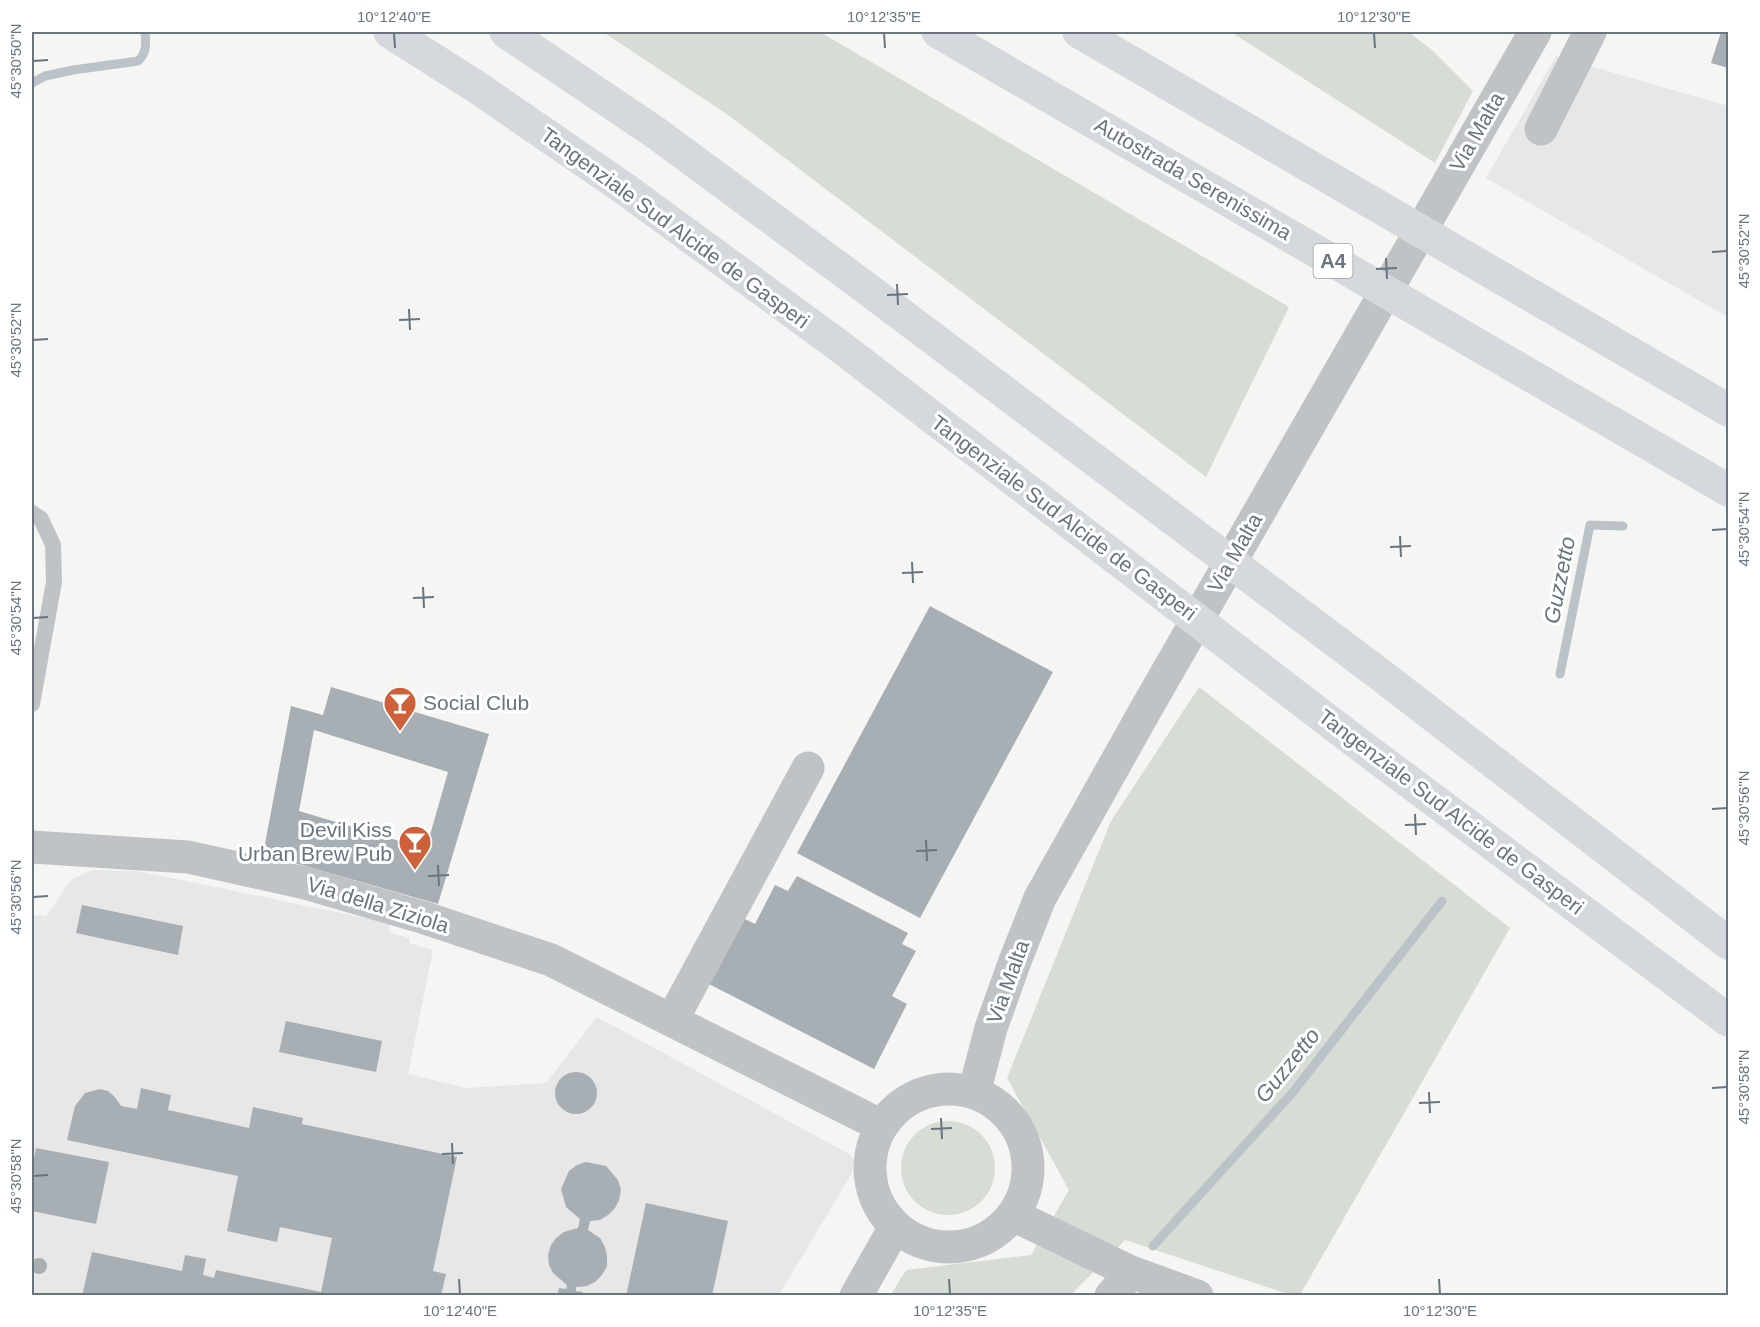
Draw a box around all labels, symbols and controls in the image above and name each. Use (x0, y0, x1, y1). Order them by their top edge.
text: 10°12'40"E (357, 8, 431, 25)
text: 10°12'35"E (847, 8, 921, 25)
text: 10°12'30"E (1337, 8, 1411, 25)
text: 45°30'50"N (7, 23, 24, 99)
street label: Via Malta (1445, 88, 1508, 175)
street label: Autostrada Serenissima (1091, 113, 1296, 244)
street label: Tangenziale Sud Alcide de Gasperi (537, 123, 814, 333)
text: 45°30'52"N (1735, 213, 1752, 289)
road number: A4 (1314, 244, 1352, 278)
text: 45°30'52"N (7, 302, 24, 378)
street label: Tangenziale Sud Alcide de Gasperi (927, 410, 1201, 625)
text: 45°30'54"N (1735, 491, 1752, 567)
street label: Via Malta (1203, 509, 1266, 596)
water label: Guzzetto (1539, 534, 1580, 626)
text: 45°30'54"N (7, 580, 24, 656)
bar icon: Social Club (382, 685, 418, 732)
place label: Social Club (423, 691, 529, 714)
street label: Tangenziale Sud Alcide de Gasperi (1314, 704, 1588, 919)
text: 45°30'56"N (1735, 770, 1752, 846)
place label: Devil Kiss Urban Brew Pub (238, 818, 392, 865)
bar icon: Devil Kiss Urban Brew Pub (397, 824, 433, 871)
text: 45°30'56"N (7, 859, 24, 935)
street label: Via della Ziziola (305, 872, 452, 937)
street label: Via Malta (982, 937, 1033, 1027)
water label: Guzzetto (1250, 1023, 1325, 1107)
text: 45°30'58"N (1735, 1049, 1752, 1125)
text: 45°30'58"N (7, 1138, 24, 1214)
text: 10°12'40"E (423, 1302, 497, 1319)
text: 10°12'35"E (913, 1302, 987, 1319)
text: 10°12'30"E (1403, 1302, 1477, 1319)

